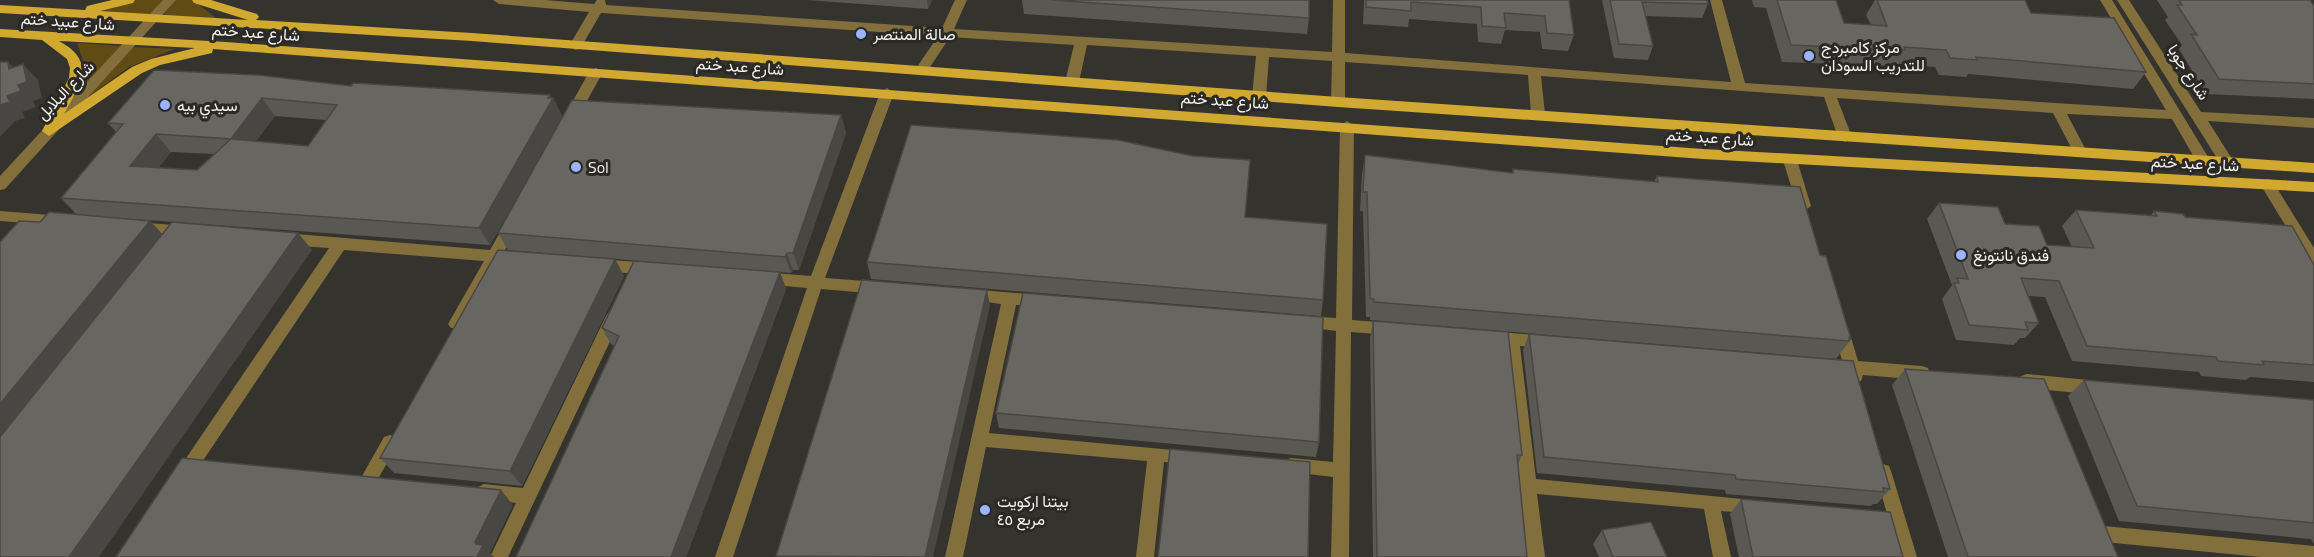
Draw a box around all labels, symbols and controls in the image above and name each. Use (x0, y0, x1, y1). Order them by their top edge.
street label: شارع عبيد ختم (20, 6, 116, 36)
street label: شارع عبد ختم (211, 17, 301, 47)
place label: صالة المنتصر (872, 22, 956, 46)
marker: صالة المنتصر (854, 27, 868, 41)
place label: مركز كامبردج للتدريب السودان (1821, 35, 1925, 77)
street label: شارع جوبا (2162, 39, 2216, 105)
marker: مركز كامبردج للتدريب السودان (1802, 49, 1816, 63)
street label: شارع عبد ختم (695, 51, 785, 81)
street label: شارع البلابل (30, 55, 100, 125)
street label: شارع عبد ختم (1180, 85, 1270, 115)
place label: سيدي بيه (177, 93, 238, 119)
marker: سيدي بيه (158, 98, 172, 112)
street label: شارع عبد ختم (1665, 122, 1755, 152)
street label: شارع عبد ختم (2150, 149, 2240, 177)
place label: Sol (588, 155, 609, 179)
marker: Sol (569, 160, 583, 174)
place label: فندق نانتونغ (1973, 243, 2049, 267)
marker: فندق نانتونغ (1954, 248, 1968, 262)
place label: بيتنا اركويت مربع ٤٥ (997, 489, 1069, 531)
marker: بيتنا اركويت مربع ٤٥ (978, 503, 992, 517)

